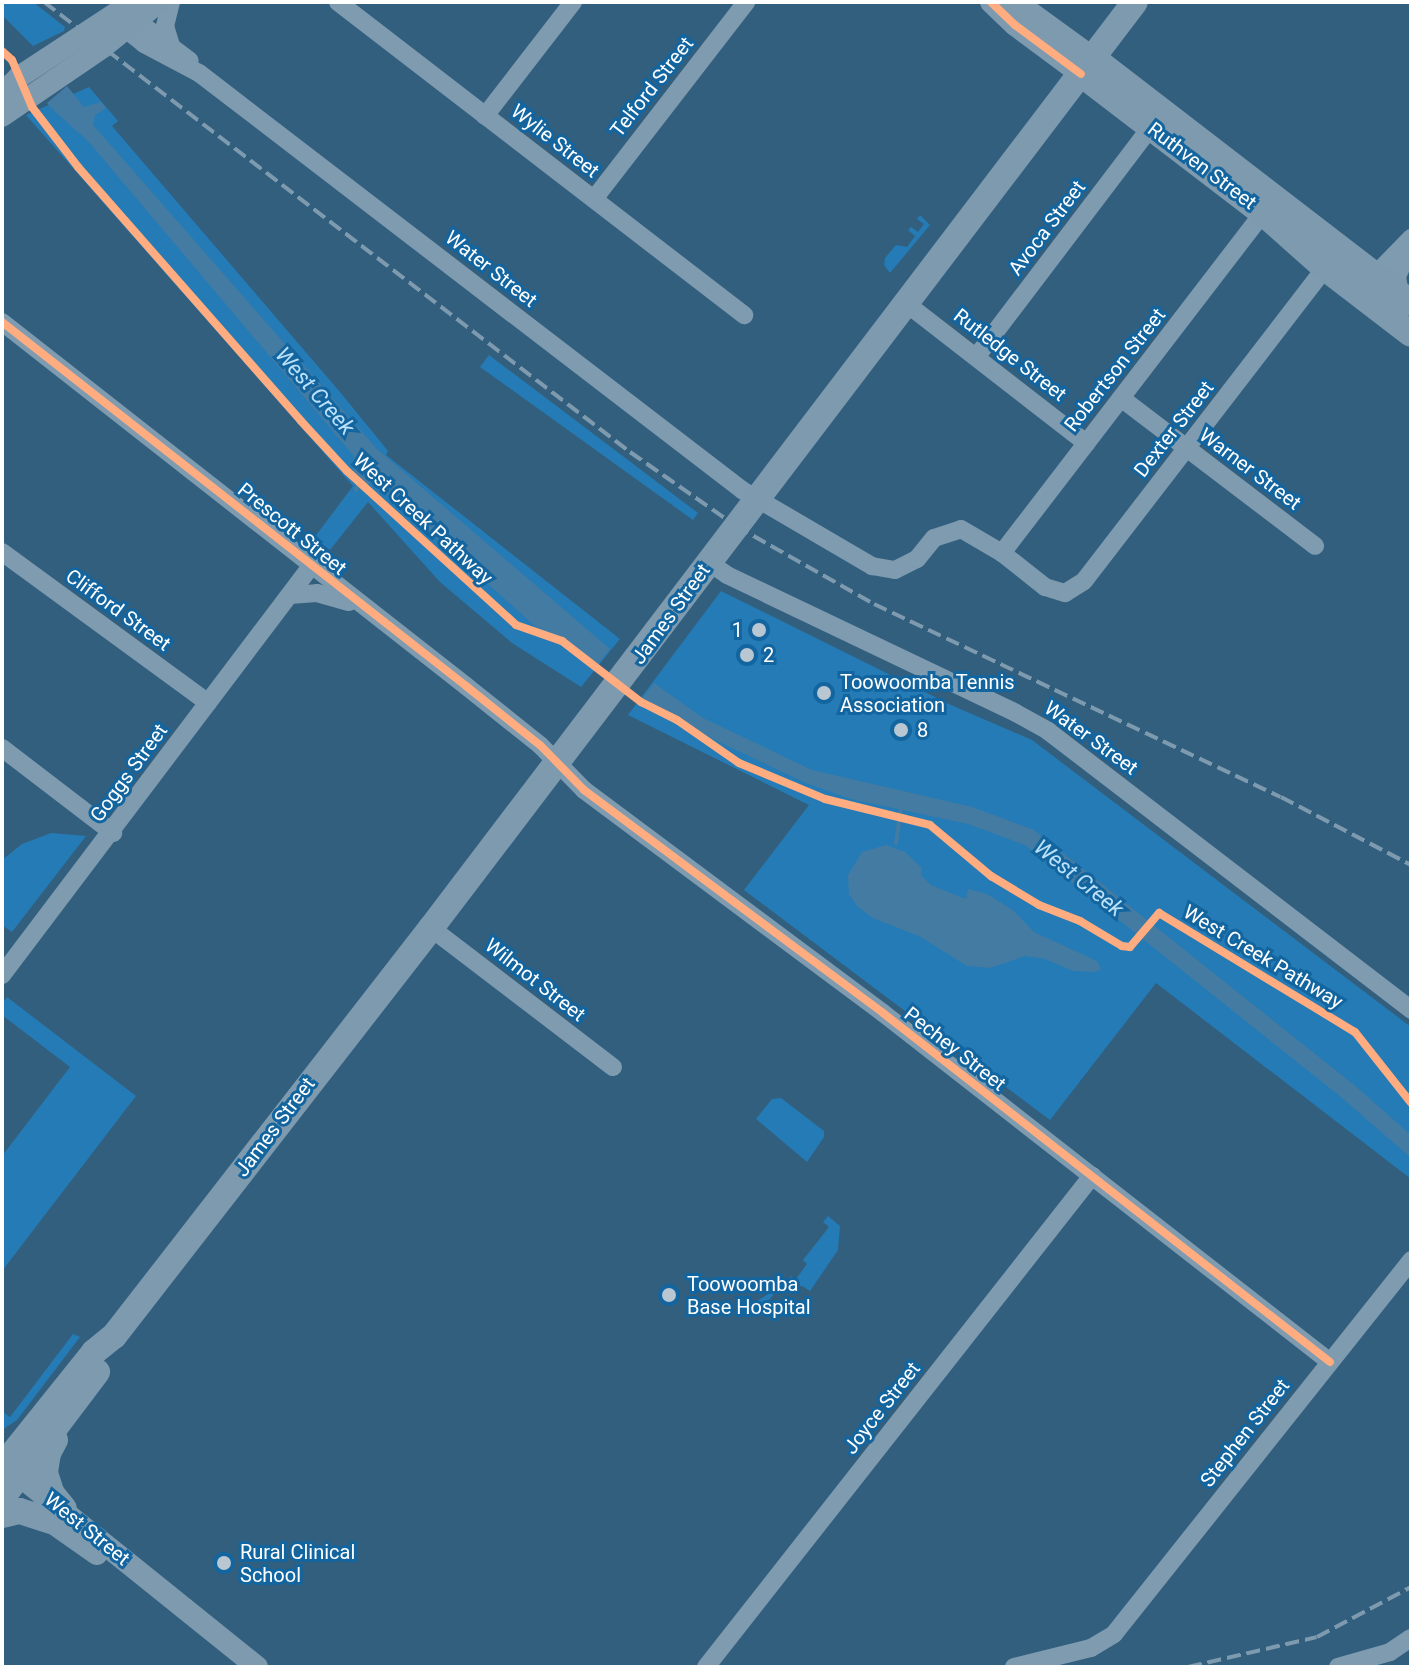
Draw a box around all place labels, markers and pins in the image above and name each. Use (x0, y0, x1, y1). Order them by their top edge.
place label: 1 (732, 618, 743, 642)
marker: 1 (750, 621, 768, 639)
place label: 2 (763, 643, 774, 667)
marker: 2 (738, 646, 756, 664)
place label: Toowoomba Tennis Association (840, 670, 1015, 717)
marker: Toowoomba Tennis Association (815, 684, 833, 702)
place label: 8 (917, 718, 928, 742)
marker: 8 (892, 721, 910, 739)
place label: Toowoomba Base Hospital (687, 1272, 811, 1319)
marker: Toowoomba Base Hospital (658, 1284, 680, 1306)
place label: Rural Clinical School (240, 1540, 355, 1587)
marker: Rural Clinical School (215, 1554, 233, 1572)

